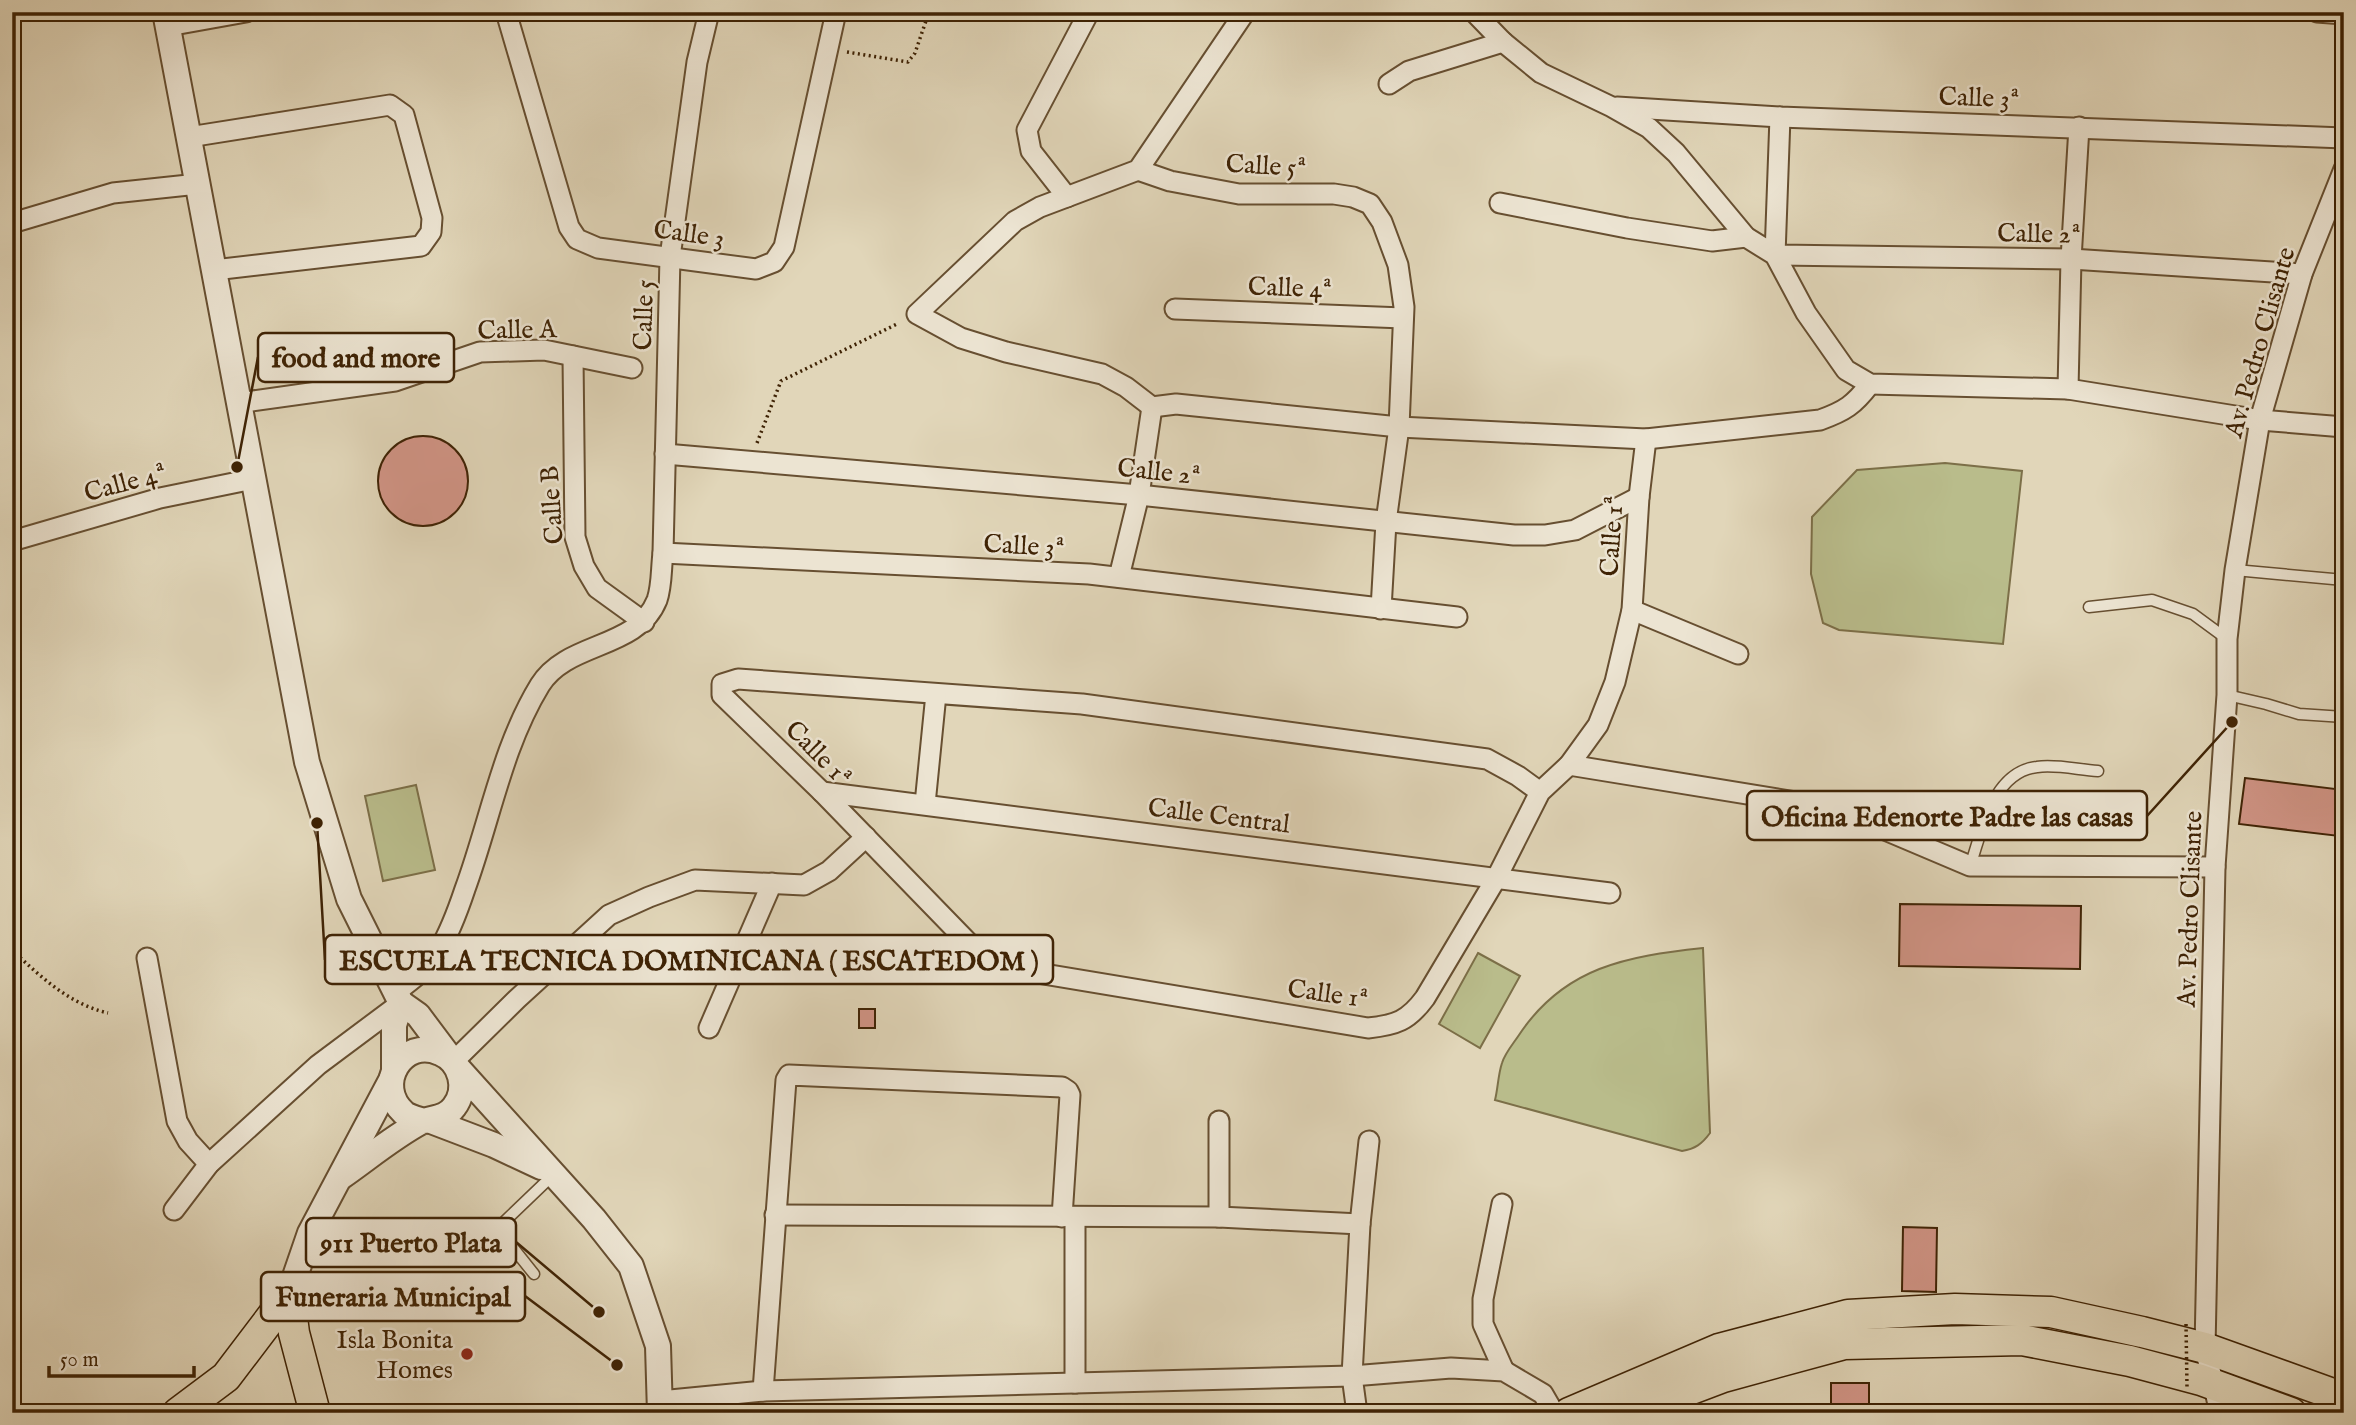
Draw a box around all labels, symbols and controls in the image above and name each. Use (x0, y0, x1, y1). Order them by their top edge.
street label: Calle 3ª (1938, 81, 2020, 116)
street label: Calle 5ª (1225, 148, 1307, 185)
street label: Calle 3 (651, 213, 726, 256)
street label: Calle 2ª (1997, 217, 2081, 252)
street label: Av. Pedro Clisante (2217, 243, 2303, 442)
street label: Calle 4ª (1247, 271, 1333, 306)
street label: Calle 5 (627, 279, 662, 351)
street label: Calle A (477, 313, 558, 348)
callout: food and more (258, 333, 454, 382)
text: food and more (272, 342, 441, 377)
street label: Calle 2ª (1116, 452, 1202, 493)
street label: Calle 4ª (80, 457, 170, 510)
street label: Calle B (533, 464, 572, 545)
street label: Calle 1ª (1593, 494, 1632, 578)
street label: Calle 3ª (983, 528, 1065, 565)
street label: Calle 1ª (778, 714, 858, 794)
street label: Calle Central (1146, 791, 1293, 842)
callout: Oficina Edenorte Padre las casas (1747, 791, 2147, 840)
text: Oficina Edenorte Padre las casas (1761, 801, 2133, 836)
street label: Av. Pedro Clisante (2171, 810, 2210, 1009)
callout: ESCUELA TECNICA DOMINICANA ( ESCATEDOM ) (325, 935, 1053, 984)
text: ESCUELA TECNICA DOMINICANA ( ESCATEDOM ) (339, 945, 1039, 980)
street label: Calle 1ª (1285, 972, 1370, 1016)
callout: 911 Puerto Plata (306, 1218, 516, 1267)
text: 911 Puerto Plata (319, 1227, 503, 1262)
callout: Funeraria Municipal (261, 1272, 525, 1321)
text: Funeraria Municipal (275, 1281, 512, 1316)
place label: Isla Bonita Homes (337, 1324, 454, 1387)
scale bar (49, 1334, 194, 1378)
marker: Isla Bonita Homes (459, 1346, 475, 1362)
text: 50 m (60, 1347, 99, 1374)

